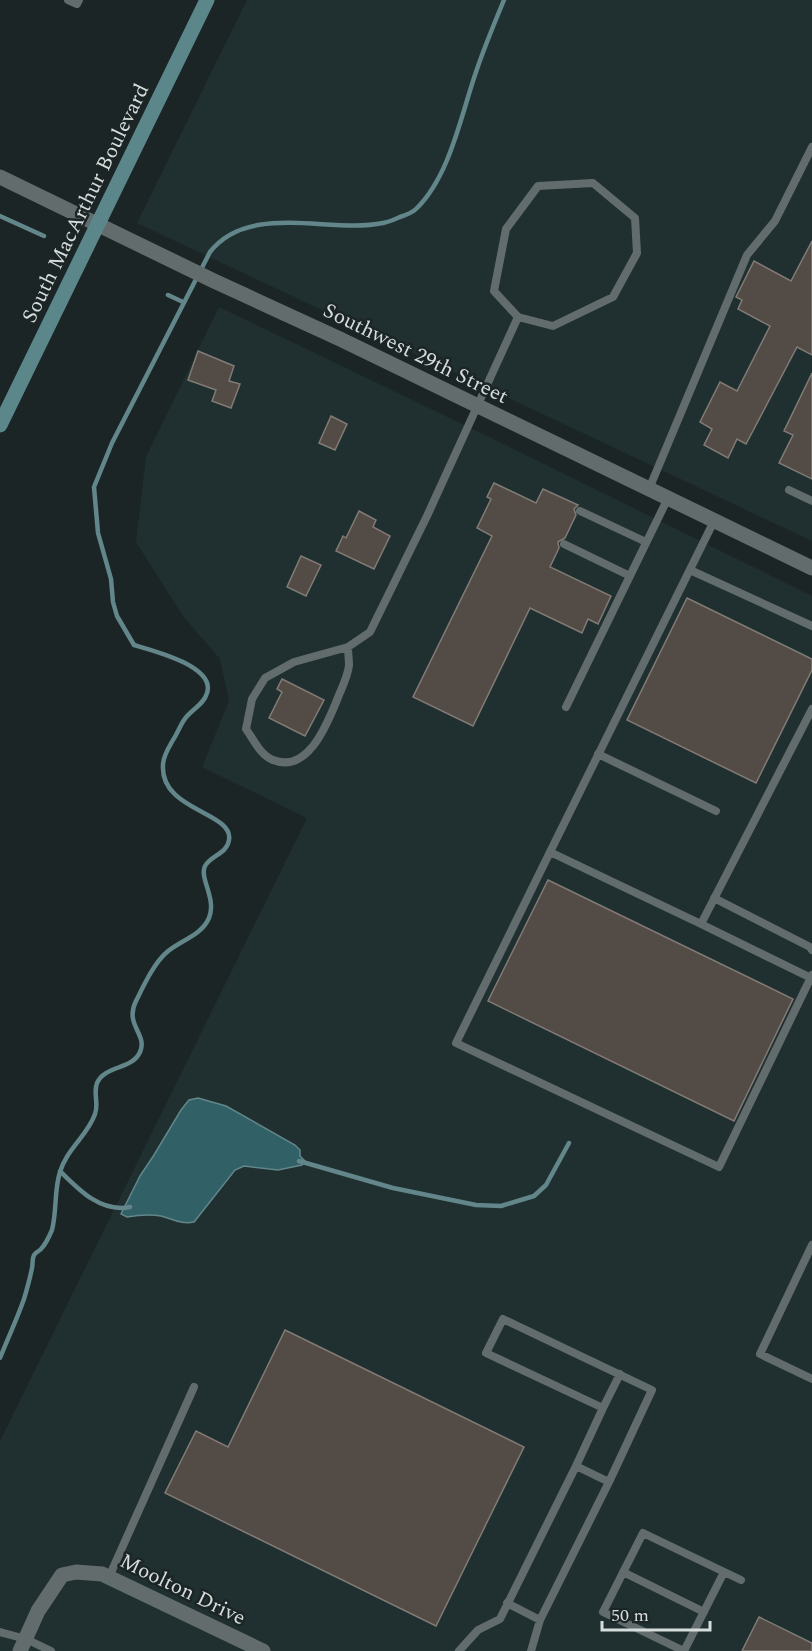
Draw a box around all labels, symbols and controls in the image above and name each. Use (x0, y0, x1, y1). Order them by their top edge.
street label: South MacArthur Boulevard (14, 78, 158, 329)
street label: Southwest 29th Street (317, 295, 514, 413)
street label: Moolton Drive (114, 1546, 251, 1634)
scale bar (602, 1594, 710, 1632)
text: 50 m (611, 1602, 649, 1629)

